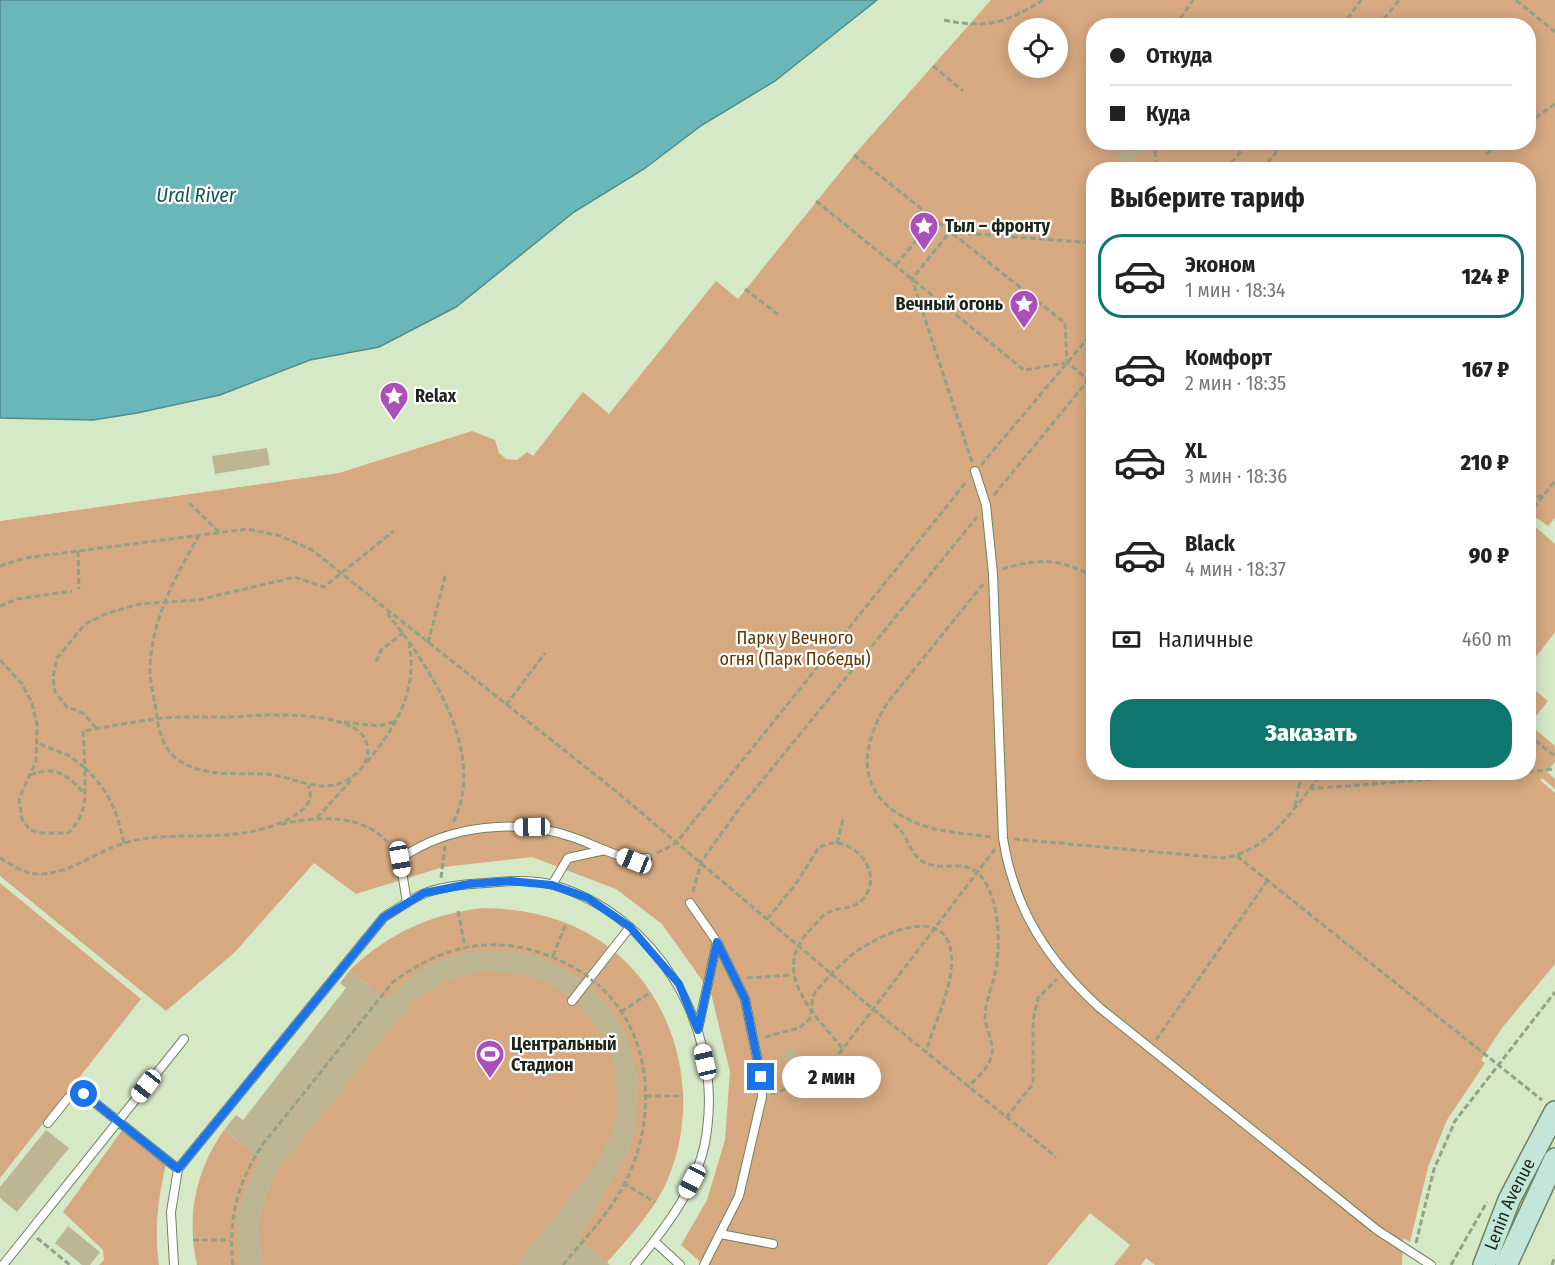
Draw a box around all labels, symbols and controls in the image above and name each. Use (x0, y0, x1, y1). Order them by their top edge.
map controls (1008, 18, 1068, 78)
button: locate (1008, 18, 1068, 78)
text: Откуда (1146, 42, 1213, 69)
text: Куда (1146, 100, 1190, 127)
text: Выберите тариф (1110, 182, 1305, 214)
water label: Ural River (156, 183, 237, 207)
place icon: Тыл – фронту (908, 210, 940, 252)
place label: Тыл – фронту (945, 215, 1051, 237)
icon: car (1113, 249, 1167, 303)
text: Эконом (1185, 251, 1255, 278)
text: 124 ₽ (1462, 263, 1509, 290)
text: 1 мин · 18:34 (1185, 278, 1286, 302)
place icon: Вечный огонь (1008, 288, 1040, 330)
place label: Вечный огонь (895, 293, 1003, 315)
icon: car (1113, 342, 1167, 396)
text: Комфорт (1185, 344, 1272, 371)
text: 167 ₽ (1462, 356, 1509, 383)
text: 2 мин · 18:35 (1185, 371, 1286, 395)
place icon: Relax (378, 380, 410, 422)
place label: Relax (415, 385, 457, 407)
icon: car (1113, 435, 1167, 489)
text: XL (1185, 437, 1207, 464)
text: 210 ₽ (1461, 449, 1509, 476)
text: 3 мин · 18:36 (1185, 464, 1287, 488)
icon: car (1113, 528, 1167, 582)
text: Black (1185, 530, 1235, 557)
text: 90 ₽ (1469, 542, 1509, 569)
text: 4 мин · 18:37 (1185, 557, 1286, 581)
icon: cash (1110, 623, 1143, 656)
text: Наличные (1158, 626, 1253, 653)
park label: Парк у Вечного огня (Парк Победы) (719, 627, 871, 670)
text: 460 m (1462, 627, 1512, 651)
button: Заказать (1110, 699, 1512, 768)
car (514, 818, 550, 836)
car (388, 840, 412, 878)
car (614, 846, 654, 876)
place label: Центральный Стадион (511, 1033, 617, 1076)
sports icon: Центральный Стадион (474, 1038, 506, 1080)
car (692, 1042, 718, 1082)
callout: 2 мин (782, 1056, 881, 1098)
route end (747, 1063, 774, 1090)
text: 2 мин (808, 1065, 855, 1089)
car (128, 1066, 164, 1106)
route start (70, 1080, 97, 1107)
street label: Lenin Avenue (1480, 1154, 1540, 1253)
car (676, 1161, 708, 1201)

